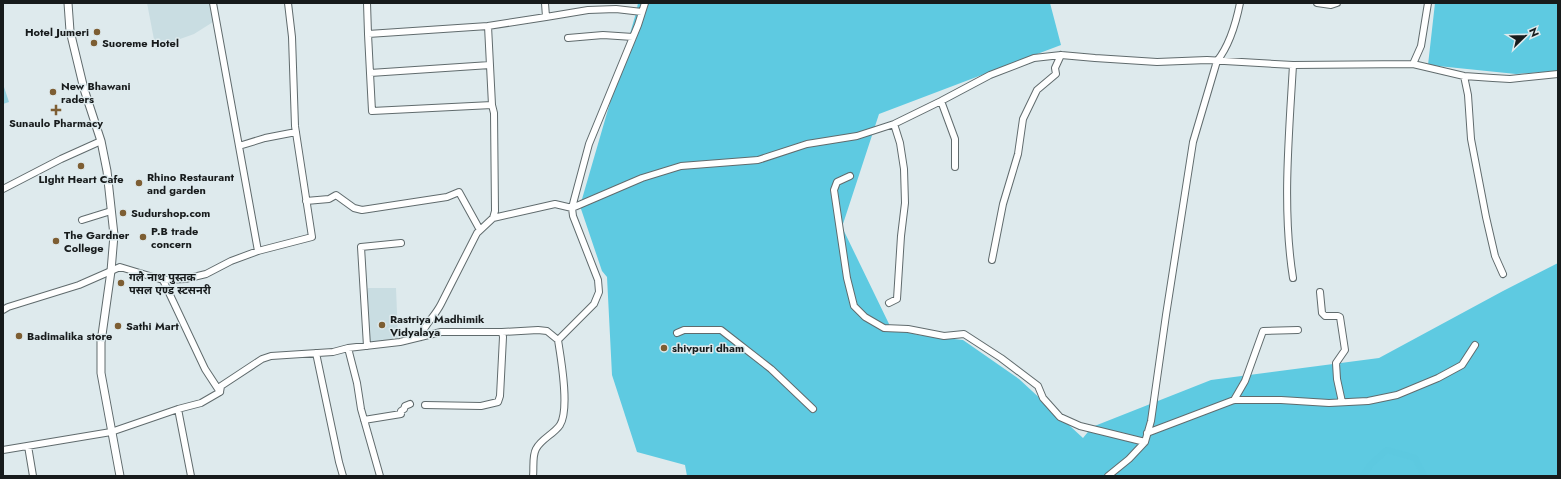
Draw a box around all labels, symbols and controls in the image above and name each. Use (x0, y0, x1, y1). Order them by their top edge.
north arrow (1505, 16, 1545, 56)
place label: Hotel Jumeri (25, 24, 89, 40)
text: N (1525, 25, 1543, 39)
marker: Hotel Jumeri (92, 27, 102, 37)
place label: Suoreme Hotel (102, 35, 179, 51)
marker: Suoreme Hotel (89, 38, 99, 48)
place label: New Bhawani raders (61, 78, 131, 107)
marker: New Bhawani raders (48, 87, 58, 97)
marker: Sunaulo Pharmacy (51, 105, 61, 115)
place label: Sunaulo Pharmacy (9, 115, 103, 131)
marker: LIght Heart Cafe (76, 161, 86, 171)
place label: Rhino Restaurant and garden (147, 169, 234, 198)
place label: LIght Heart Cafe (38, 171, 124, 187)
marker: Rhino Restaurant and garden (134, 178, 144, 188)
place label: Sudurshop.com (131, 205, 210, 221)
marker: Sudurshop.com (118, 208, 128, 218)
place label: P.B trade concern (151, 223, 198, 252)
place label: The Gardner College (64, 227, 130, 256)
marker: P.B trade concern (138, 232, 148, 242)
marker: The Gardner College (51, 236, 61, 246)
place label: गलै नाथ पुस्तक पसल एण्ड स्टसनरी (129, 269, 212, 298)
marker: गलै नाथ पुस्तक पसल एण्ड स्टसनरी (116, 278, 126, 288)
place label: Rastriya Madhimik Vidyalaya (389, 311, 485, 340)
place label: Sathi Mart (126, 318, 179, 334)
marker: Rastriya Madhimik Vidyalaya (377, 320, 387, 330)
marker: Sathi Mart (113, 321, 123, 331)
place label: Badimalika store (27, 328, 112, 344)
marker: Badimalika store (14, 331, 24, 341)
place label: shivpuri dham (672, 340, 744, 356)
marker: shivpuri dham (659, 343, 669, 353)

